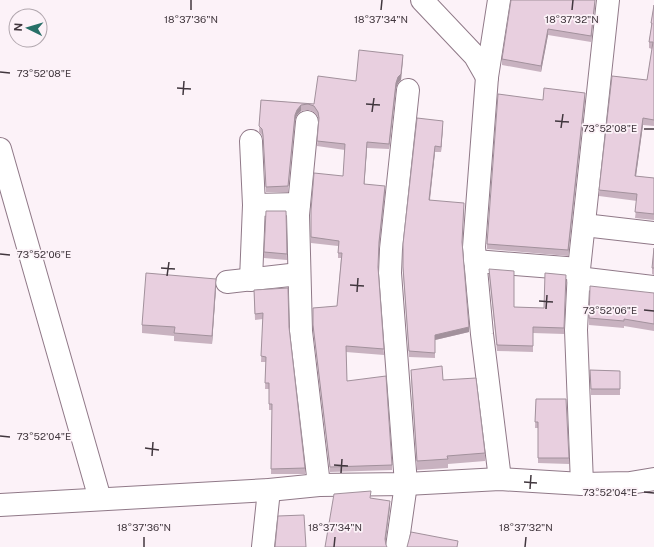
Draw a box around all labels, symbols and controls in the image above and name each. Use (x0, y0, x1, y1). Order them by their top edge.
north arrow (8, 8, 48, 48)
text: 18°37'36"N (164, 13, 218, 25)
text: 18°37'34"N (354, 13, 408, 25)
text: 18°37'32"N (545, 13, 599, 25)
text: N (12, 22, 24, 32)
text: 73°52'08"E (17, 67, 71, 79)
text: 73°52'08"E (583, 122, 637, 134)
text: 73°52'06"E (17, 248, 71, 260)
text: 73°52'06"E (583, 304, 637, 316)
text: 73°52'04"E (17, 430, 71, 442)
text: 73°52'04"E (583, 486, 637, 498)
text: 18°37'36"N (117, 521, 171, 533)
text: 18°37'34"N (308, 521, 362, 533)
text: 18°37'32"N (499, 521, 553, 533)

